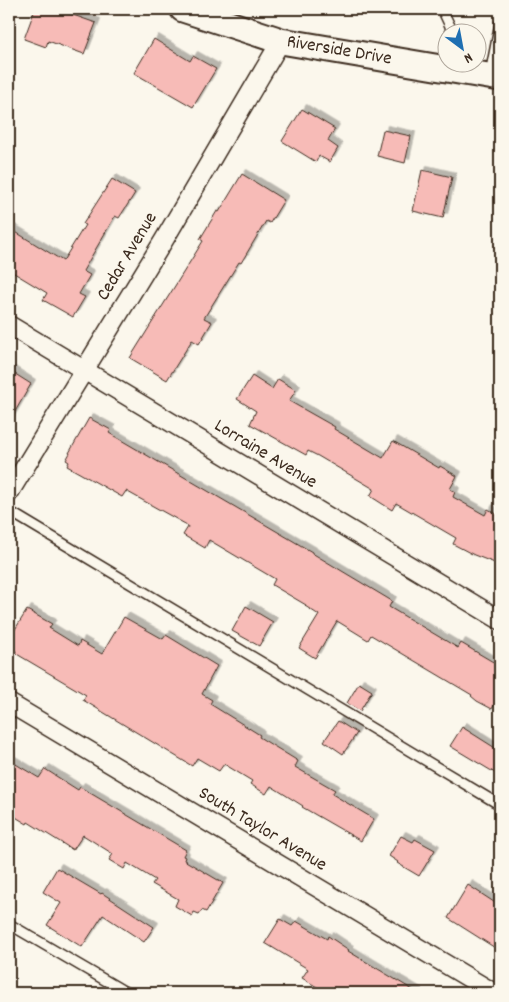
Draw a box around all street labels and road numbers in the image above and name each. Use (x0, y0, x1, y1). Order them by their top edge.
street label: Riverside Drive (285, 29, 394, 73)
street label: Cedar Avenue (91, 208, 165, 306)
street label: Lorraine Avenue (208, 414, 322, 496)
street label: South Taylor Avenue (193, 781, 331, 879)

